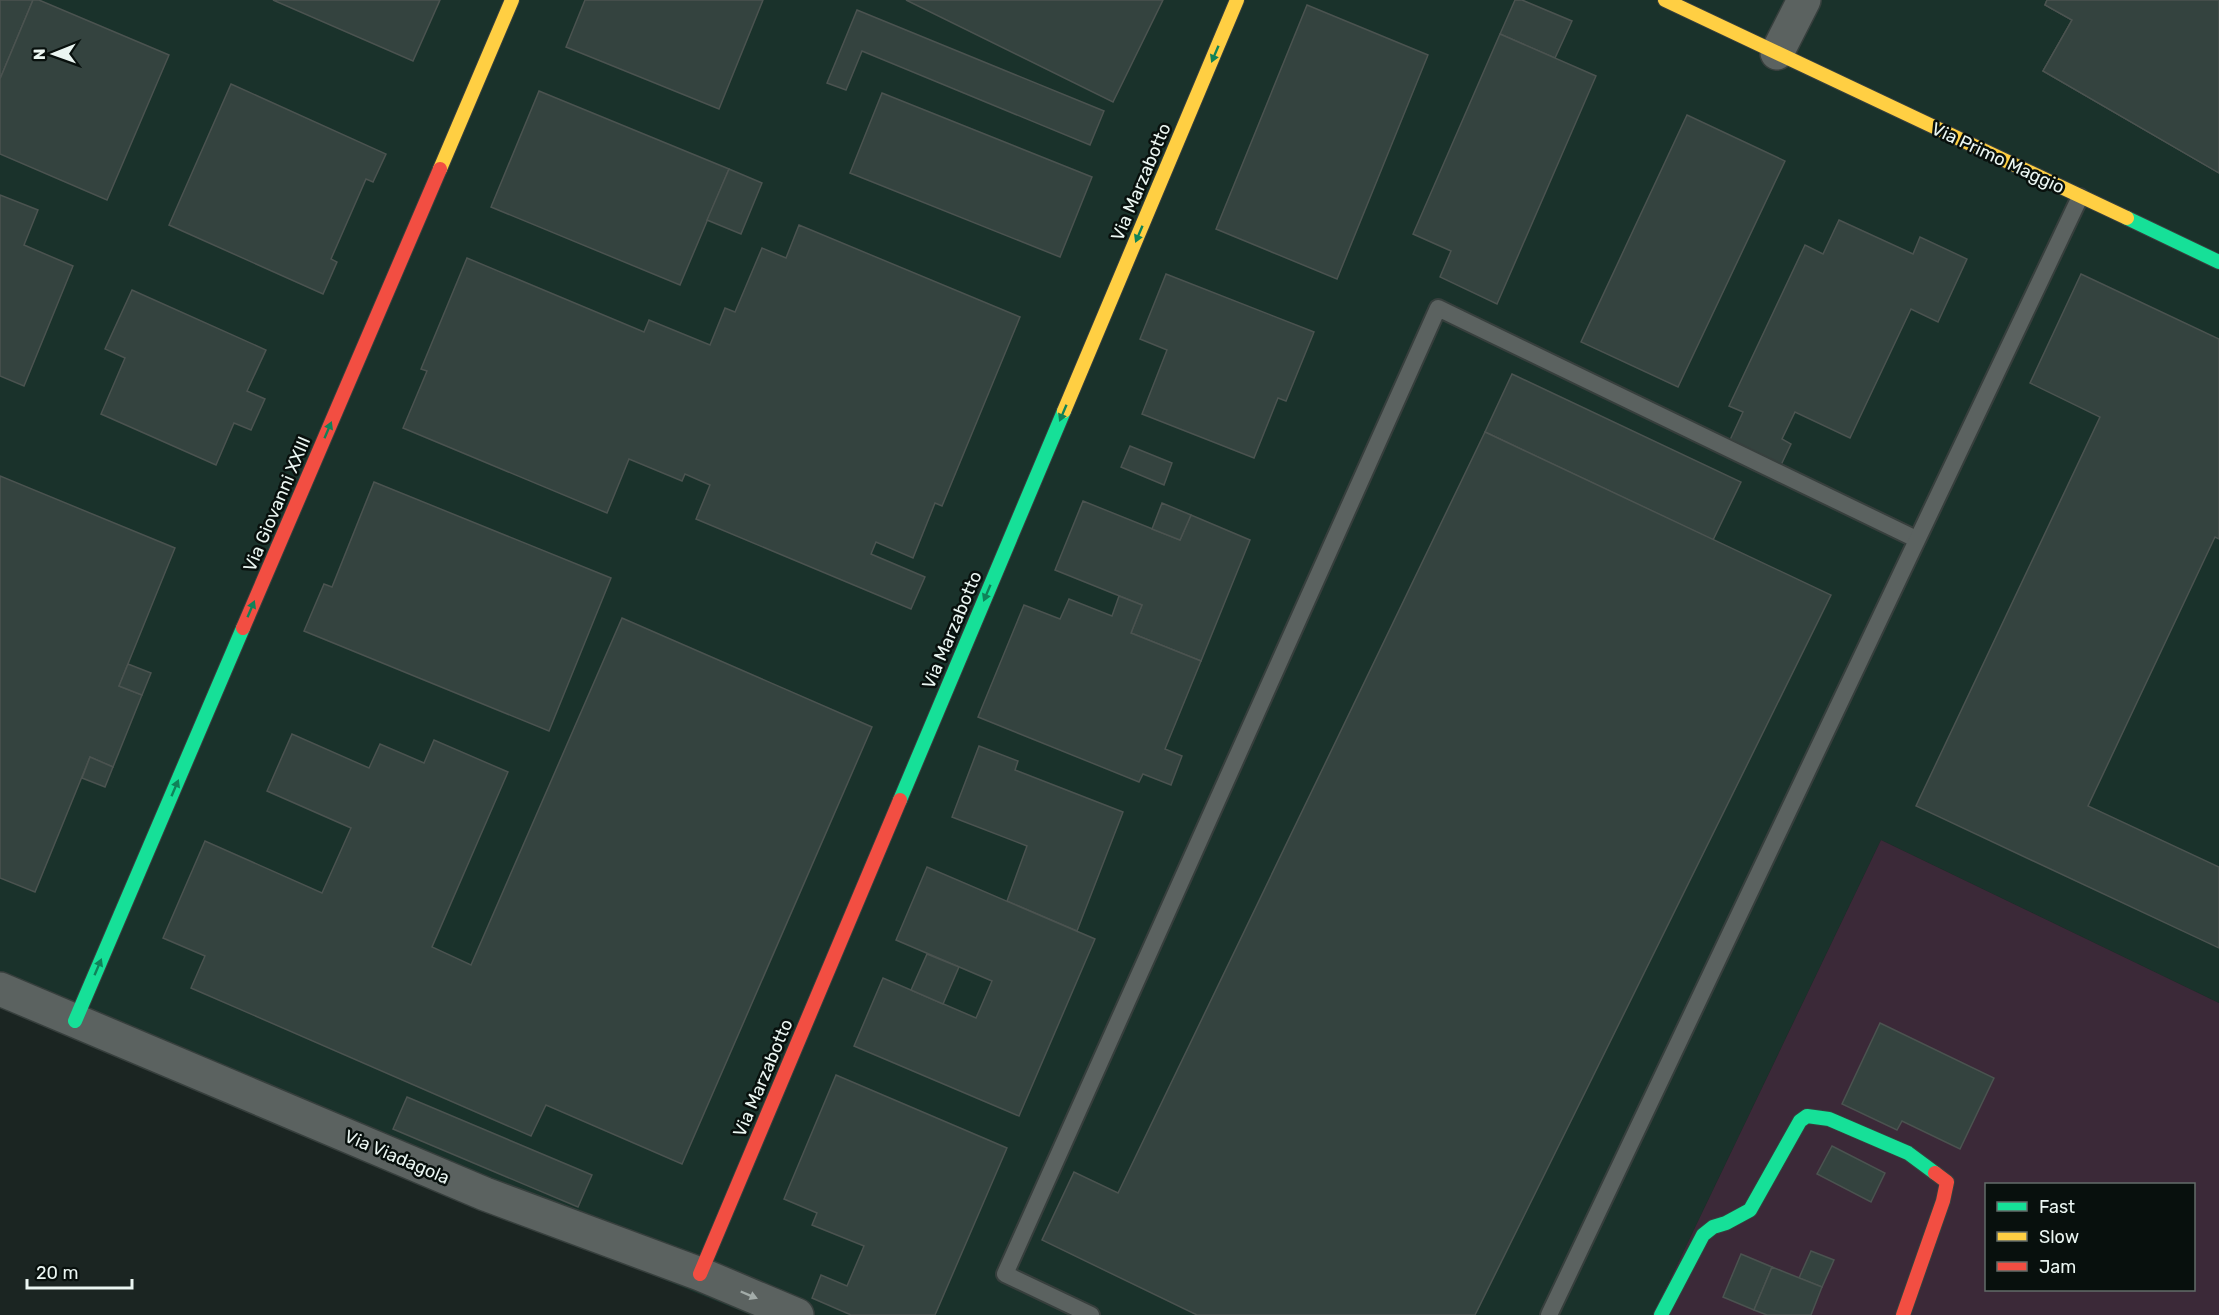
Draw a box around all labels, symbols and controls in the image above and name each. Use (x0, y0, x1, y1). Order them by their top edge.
north arrow (24, 24, 84, 84)
one-way arrow (1210, 45, 1219, 63)
text: N (30, 48, 49, 60)
street label: Via Primo Maggio (1928, 118, 2068, 198)
street label: Via Marzabotto (1106, 120, 1176, 244)
one-way arrow (1134, 225, 1144, 243)
one-way arrow (1058, 405, 1068, 423)
one-way arrow (323, 420, 333, 438)
street label: Via Giovanni XXIII (239, 433, 315, 575)
street label: Via Marzabotto (917, 568, 987, 692)
one-way arrow (982, 584, 991, 602)
one-way arrow (246, 599, 256, 617)
one-way arrow (170, 779, 180, 797)
one-way arrow (93, 958, 103, 976)
street label: Via Marzabotto (728, 1016, 798, 1140)
street label: Via Viadagola (341, 1125, 453, 1189)
legend (1985, 1183, 2195, 1291)
text: Fast (2039, 1196, 2075, 1218)
text: Slow (2039, 1226, 2079, 1248)
scale bar (27, 1252, 132, 1290)
text: Jam (2039, 1256, 2076, 1278)
text: 20 m (36, 1262, 78, 1284)
one-way arrow (740, 1290, 758, 1300)

